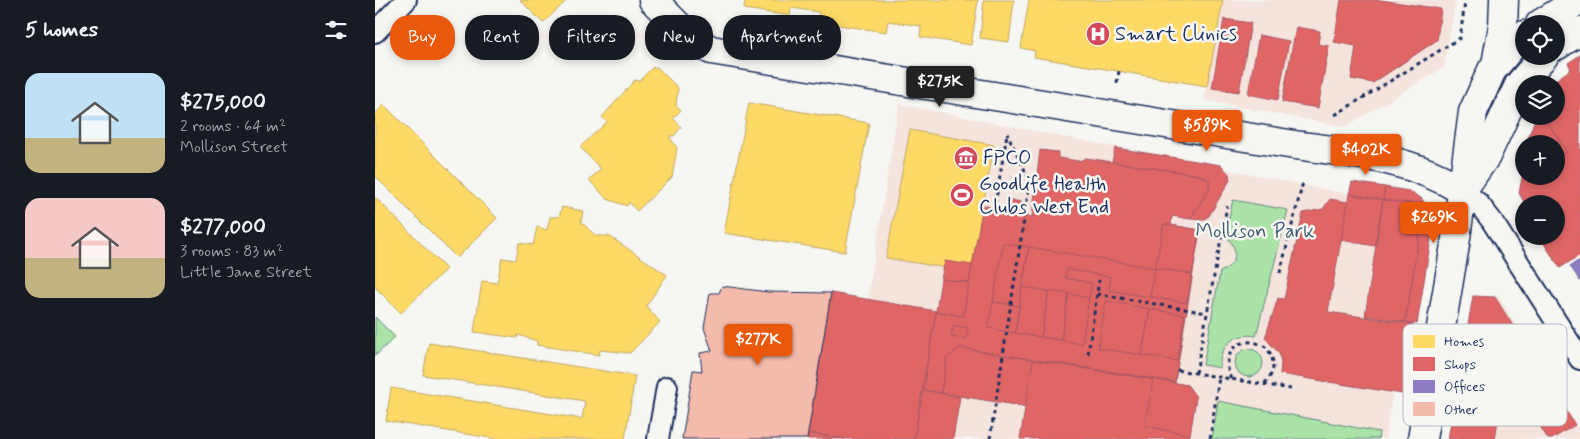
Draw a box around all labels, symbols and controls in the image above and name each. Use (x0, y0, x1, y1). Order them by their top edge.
chip: Buy (390, 15, 455, 60)
chip: Rent (465, 15, 539, 60)
chip: Filters (549, 15, 635, 60)
chip: New (645, 15, 713, 60)
chip: Apartment (723, 15, 841, 60)
map controls (1515, 15, 1565, 245)
button: locate (1515, 15, 1565, 65)
text: 5 homes (25, 16, 98, 44)
icon: filters (322, 16, 350, 44)
hospital icon: Smart Clinics (1085, 21, 1111, 47)
place label: Smart Clinics (1115, 21, 1237, 48)
pin: $275K (905, 66, 975, 108)
text: $275K (917, 71, 963, 92)
button: layers (1515, 75, 1565, 125)
text: $275,000 (180, 88, 266, 116)
icon: home (65, 93, 125, 153)
pin: $589K (1172, 110, 1242, 152)
text: $589K (1183, 115, 1231, 136)
text: 2 rooms · 64 m² (180, 116, 286, 137)
pin: $402K (1331, 134, 1401, 176)
button: + (1515, 135, 1565, 185)
text: Mollison Street (180, 137, 288, 158)
text: $402K (1342, 139, 1390, 160)
museum icon: FPCO (953, 145, 979, 171)
place label: FPCO (983, 145, 1031, 172)
place label: Goodlife Health Clubs West End (979, 171, 1109, 221)
sports icon: Goodlife Health Clubs West End (949, 182, 975, 208)
button: − (1515, 195, 1565, 245)
pin: $269K (1399, 202, 1469, 244)
text: $269K (1411, 207, 1457, 228)
text: $277,000 (180, 213, 266, 241)
icon: home (65, 218, 125, 278)
park label: Mollison Park (1195, 218, 1315, 245)
text: 3 rooms · 83 m² (180, 241, 283, 262)
text: Little Jane Street (180, 262, 312, 283)
pin: $277K (723, 324, 793, 366)
legend (1403, 324, 1567, 426)
text: $277K (735, 329, 781, 350)
text: Homes (1444, 333, 1485, 351)
text: Shops (1444, 356, 1476, 374)
text: Offices (1444, 378, 1485, 396)
text: Other (1444, 401, 1478, 419)

